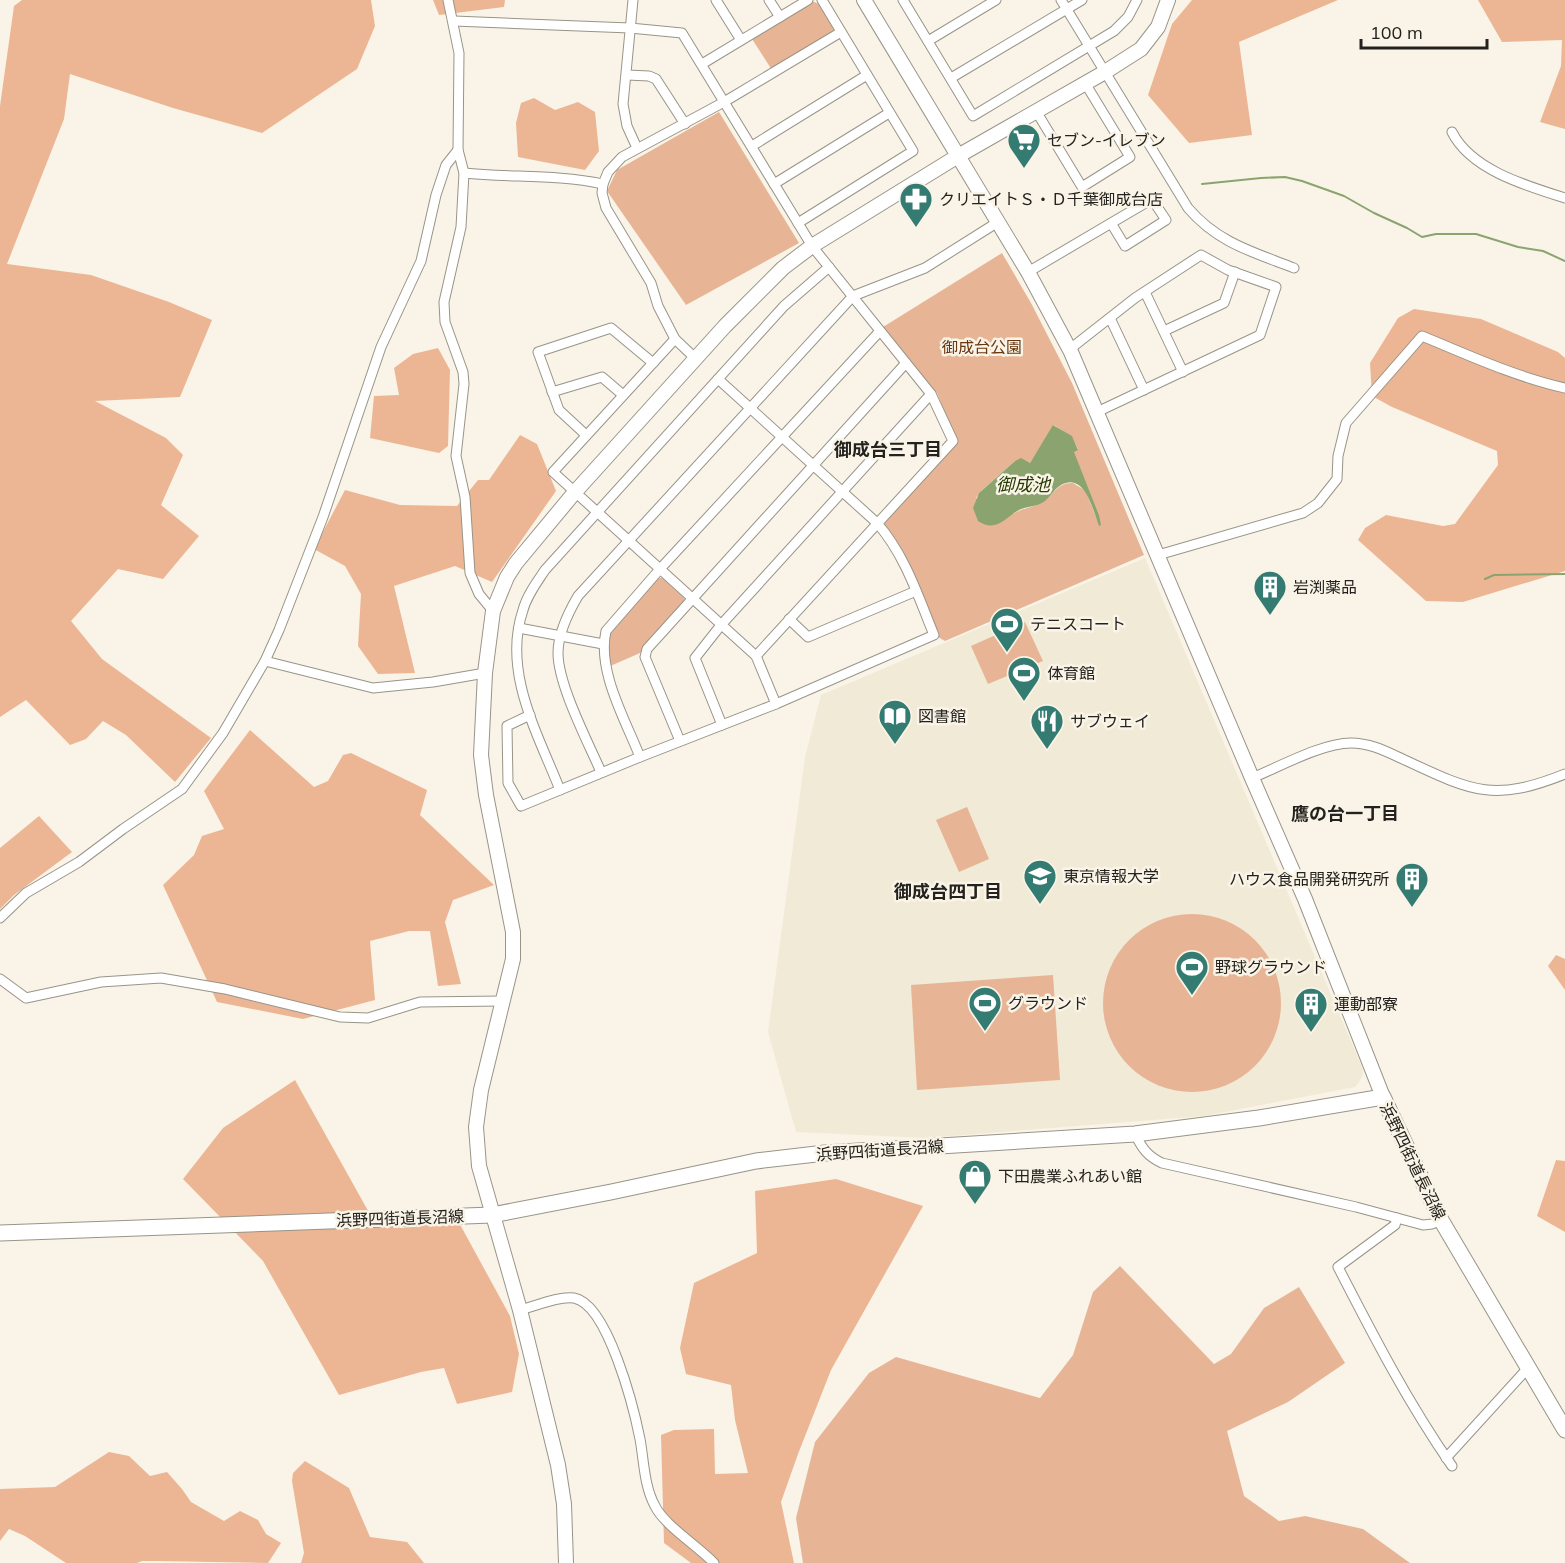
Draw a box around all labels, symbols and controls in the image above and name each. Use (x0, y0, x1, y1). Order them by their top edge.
scale bar (1361, 12, 1487, 50)
text: 100 m (1370, 21, 1423, 44)
supermarket icon: セブン-イレブン (1006, 122, 1042, 169)
place label: セブン-イレブン (1047, 130, 1166, 150)
pharmacy icon: クリエイトＳ・Ｄ千葉御成台店 (898, 181, 934, 228)
place label: クリエイトＳ・Ｄ千葉御成台店 (939, 189, 1163, 209)
park label: 御成台公園 (942, 337, 1022, 357)
district label: 御成台三丁目 (833, 438, 942, 461)
water label: 御成池 (996, 473, 1052, 496)
building icon: 岩渕薬品 (1252, 569, 1288, 616)
place label: 岩渕薬品 (1293, 577, 1357, 597)
sports icon: テニスコート (989, 606, 1025, 653)
place label: テニスコート (1030, 614, 1126, 634)
sports icon: 体育館 (1006, 655, 1042, 702)
place label: 体育館 (1047, 663, 1095, 683)
library icon: 図書館 (877, 698, 913, 745)
restaurant icon: サブウェイ (1029, 703, 1065, 750)
place label: 図書館 (918, 706, 966, 726)
place label: サブウェイ (1070, 711, 1150, 731)
district label: 鷹の台一丁目 (1291, 802, 1399, 825)
school or university icon: 東京情報大学 (1022, 858, 1058, 905)
building icon: ハウス食品開発研究所 (1394, 861, 1430, 908)
place label: 東京情報大学 (1063, 866, 1159, 886)
place label: ハウス食品開発研究所 (1229, 869, 1389, 889)
district label: 御成台四丁目 (893, 880, 1002, 903)
sports icon: 野球グラウンド (1174, 949, 1210, 996)
place label: 野球グラウンド (1215, 957, 1327, 977)
sports icon: グラウンド (967, 985, 1003, 1032)
building icon: 運動部寮 (1293, 986, 1329, 1033)
place label: グラウンド (1008, 993, 1088, 1013)
place label: 運動部寮 (1334, 994, 1398, 1014)
street label: 浜野四街道長沼線 (1376, 1099, 1450, 1223)
street label: 浜野四街道長沼線 (815, 1136, 945, 1164)
shop icon: 下田農業ふれあい館 (957, 1158, 993, 1205)
place label: 下田農業ふれあい館 (998, 1166, 1142, 1186)
street label: 浜野四街道長沼線 (336, 1206, 464, 1230)

